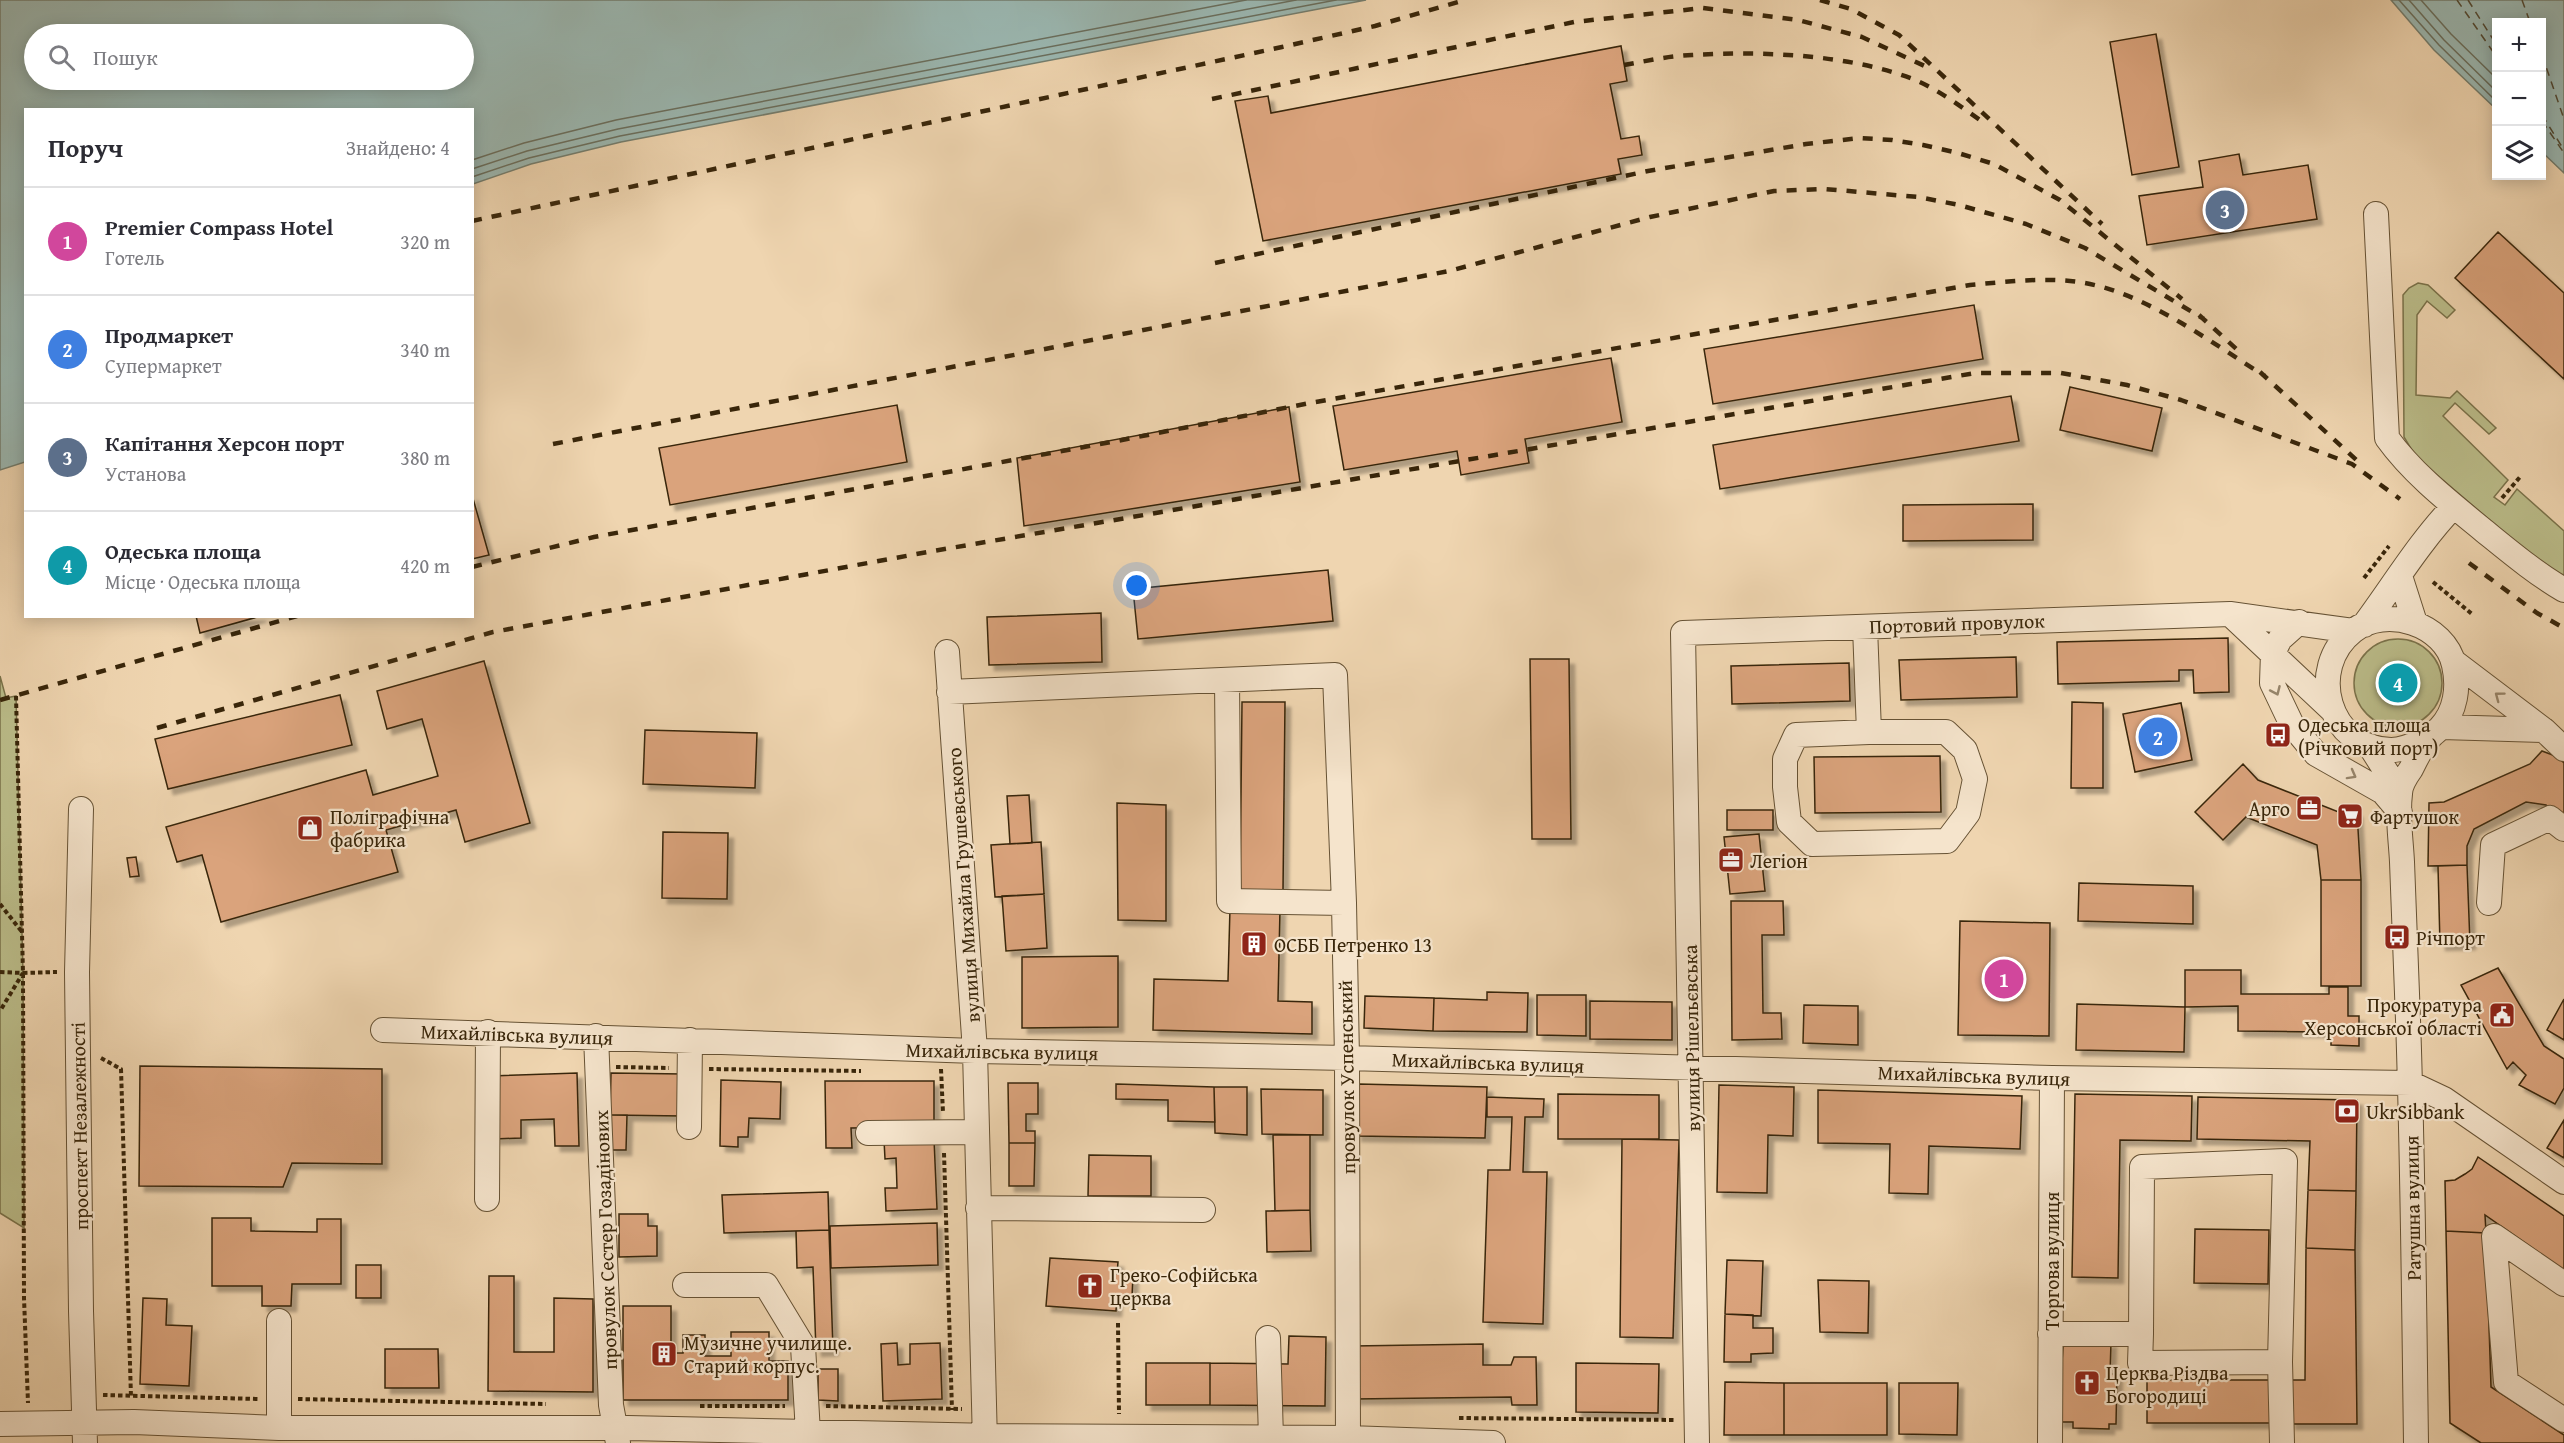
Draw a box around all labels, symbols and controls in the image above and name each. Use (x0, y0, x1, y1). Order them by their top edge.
map controls (2492, 18, 2546, 180)
button: + (2492, 18, 2546, 72)
search box (24, 24, 474, 90)
icon: search (45, 41, 78, 74)
text: Пошук (93, 41, 158, 73)
button: − (2492, 72, 2546, 126)
button: layers (2492, 126, 2546, 180)
text: Поруч (48, 128, 123, 167)
text: Знайдено: 4 (346, 133, 450, 162)
pin: 3 (2206, 188, 2244, 232)
text: Premier Compass Hotel (105, 211, 333, 243)
text: 1 (62, 227, 73, 256)
text: 320 m (400, 227, 450, 256)
text: Готель (105, 243, 164, 272)
text: Продмаркет (105, 319, 233, 351)
text: 2 (62, 335, 73, 364)
text: 340 m (400, 335, 450, 364)
text: Супермаркет (105, 351, 222, 380)
text: Капітання Херсон порт (105, 427, 344, 459)
text: 3 (62, 443, 73, 472)
text: 380 m (400, 443, 450, 472)
text: Установа (105, 459, 186, 488)
text: Одеська площа (105, 535, 261, 567)
text: 4 (62, 551, 73, 580)
text: 420 m (400, 551, 450, 580)
text: Місце · Одеська площа (105, 567, 301, 596)
your location (1122, 571, 1151, 600)
street label: Портовий провулок (1869, 605, 2046, 641)
pin: 4 (2378, 660, 2418, 706)
one-way arrow (2269, 684, 2281, 695)
one-way arrow (2495, 692, 2506, 703)
place label: Одеська площа (Річковий порт) (2298, 710, 2439, 762)
pin: 2 (2138, 714, 2178, 760)
bus stop icon: Одеська площа (Річковий порт) (2263, 720, 2293, 750)
street label: вулиця Михайла Грушевського (939, 747, 987, 1023)
one-way arrow (2346, 768, 2357, 779)
office icon: Арго (2294, 793, 2324, 823)
place label: Арго (2248, 794, 2290, 823)
supermarket icon: Фартушок (2335, 801, 2365, 831)
place label: Поліграфічна фабрика (330, 802, 450, 854)
place label: Фартушок (2370, 802, 2459, 831)
shop icon: Поліграфічна фабрика (295, 813, 325, 843)
office icon: Легіон (1716, 845, 1746, 875)
place label: Легіон (1750, 846, 1808, 875)
bus stop icon: Річпорт (2382, 922, 2412, 952)
place label: Річпорт (2416, 923, 2485, 952)
building icon: ОСББ Петренко 13 (1239, 929, 1269, 959)
place label: ОСББ Петренко 13 (1274, 930, 1432, 959)
street label: вулиця Рішельєвська (1675, 944, 1707, 1132)
pin: 1 (1984, 956, 2024, 1002)
street label: провулок Успенський (1330, 980, 1362, 1174)
place label: Прокуратура Херсонської області (2304, 990, 2482, 1042)
public building icon: Прокуратура Херсонської області (2487, 1000, 2517, 1030)
street label: Михайлівська вулиця (420, 1016, 614, 1052)
street label: проспект Незалежності (63, 1021, 95, 1230)
street label: Михайлівська вулиця (905, 1035, 1099, 1067)
street label: Михайлівська вулиця (1391, 1044, 1585, 1080)
street label: Михайлівська вулиця (1877, 1057, 2071, 1093)
bank icon: UkrSibbank (2332, 1096, 2362, 1126)
place label: UkrSibbank (2366, 1097, 2465, 1126)
street label: провулок Сестер Гозадінових (586, 1109, 624, 1370)
street label: Ратушна вулиця (2396, 1135, 2428, 1281)
street label: Торгова вулиця (2037, 1192, 2066, 1330)
place label: Греко-Софійська церква (1110, 1260, 1258, 1312)
church icon: Греко-Софійська церква (1075, 1271, 1105, 1301)
place label: Музичне училище. Старий корпус. (684, 1328, 852, 1380)
building icon: Музичне училище. Старий корпус. (649, 1339, 679, 1369)
place label: Церква Різдва Богородиці (2106, 1358, 2229, 1410)
church icon: Церква Різдва Богородиці (2072, 1368, 2102, 1398)

